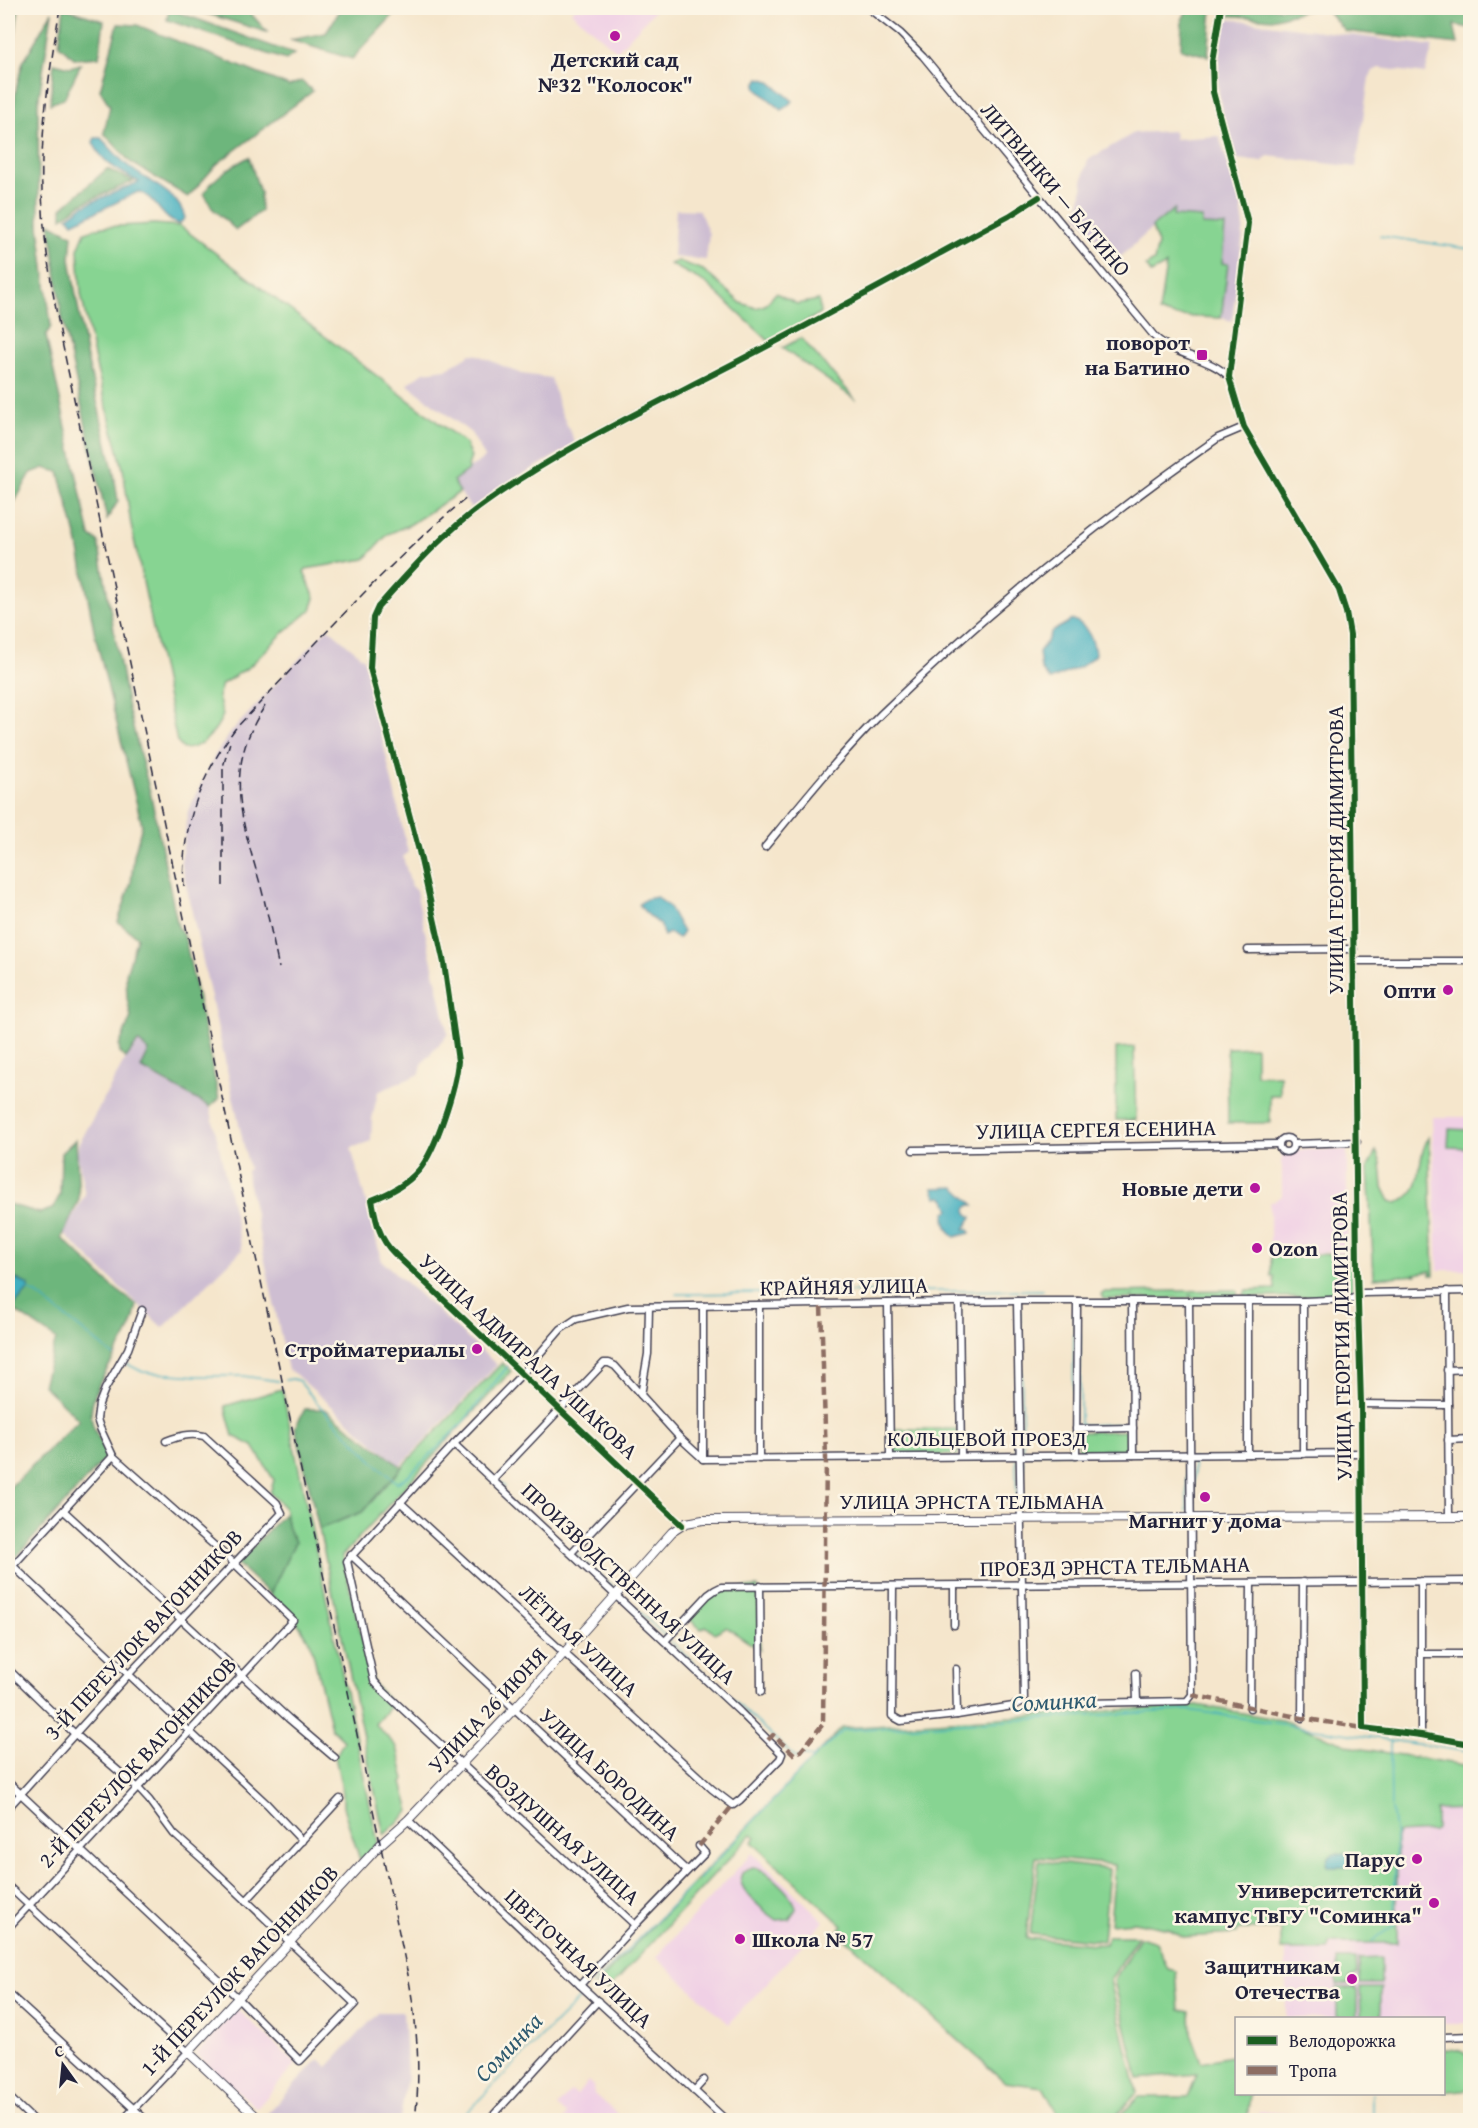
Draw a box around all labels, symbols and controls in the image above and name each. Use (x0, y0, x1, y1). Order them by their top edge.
marker: Детский сад №32 "Колосок" (608, 29, 622, 43)
place label: Детский сад №32 "Колосок" (537, 43, 693, 100)
street label: ЛИТВИНКИ — БАТИНО (973, 95, 1139, 283)
place label: поворот на Батино (1085, 326, 1190, 383)
marker: поворот на Батино (1195, 348, 1209, 362)
street label: УЛИЦА ГЕОРГИЯ ДИМИТРОВА (1319, 705, 1351, 995)
place label: Опти (1384, 974, 1436, 1006)
marker: Опти (1441, 983, 1455, 997)
street label: УЛИЦА СЕРГЕЯ ЕСЕНИНА (975, 1111, 1217, 1147)
place label: Новые дети (1122, 1172, 1243, 1204)
marker: Новые дети (1248, 1181, 1262, 1195)
street label: УЛИЦА ГЕОРГИЯ ДИМИТРОВА (1322, 1191, 1360, 1481)
place label: Ozon (1269, 1232, 1318, 1264)
marker: Ozon (1250, 1241, 1264, 1255)
street label: УЛИЦА АДМИРАЛА УШАКОВА (412, 1246, 646, 1467)
street label: КРАЙНЯЯ УЛИЦА (759, 1269, 929, 1303)
place label: Стройматериалы (285, 1333, 465, 1365)
marker: Стройматериалы (470, 1342, 484, 1356)
street label: КОЛЬЦЕВОЙ ПРОЕЗД (887, 1422, 1087, 1454)
street label: ПРОИЗВОДСТВЕННАЯ УЛИЦА (514, 1475, 744, 1692)
street label: УЛИЦА ЭРНСТА ТЕЛЬМАНА (840, 1485, 1105, 1517)
marker: Магнит у дома (1198, 1490, 1212, 1504)
place label: Магнит у дома (1128, 1504, 1282, 1536)
street label: 3-Й ПЕРЕУЛОК ВАГОННИКОВ (36, 1521, 250, 1747)
street label: ПРОЕЗД ЭРНСТА ТЕЛЬМАНА (979, 1548, 1251, 1584)
street label: ЛЁТНАЯ УЛИЦА (512, 1576, 646, 1704)
street label: УЛИЦА 26 ИЮНЯ (420, 1640, 554, 1780)
street label: 2-Й ПЕРЕУЛОК ВАГОННИКОВ (30, 1649, 244, 1875)
water label: Соминка (1011, 1681, 1097, 1721)
street label: УЛИЦА БОРОДИНА (532, 1700, 688, 1848)
street label: ВОЗДУШНАЯ УЛИЦА (479, 1756, 648, 1913)
place label: Парус (1345, 1843, 1405, 1875)
marker: Парус (1410, 1852, 1424, 1866)
street label: 1-Й ПЕРЕУЛОК ВАГОННИКОВ (132, 1857, 346, 2083)
place label: Университетский кампус ТвГУ "Соминка" (1174, 1874, 1422, 1931)
street label: ЦВЕТОЧНАЯ УЛИЦА (498, 1881, 661, 2036)
marker: Университетский кампус ТвГУ "Соминка" (1427, 1896, 1441, 1910)
place label: Школа № 57 (752, 1923, 874, 1955)
marker: Школа № 57 (733, 1932, 747, 1946)
place label: Защитникам Отечества (1204, 1950, 1341, 2007)
marker: Защитникам Отечества (1345, 1972, 1359, 1986)
water label: Соминка (466, 2004, 550, 2090)
legend (1235, 2017, 1445, 2095)
text: Велодорожка (1289, 2027, 1396, 2054)
north arrow (33, 2035, 93, 2095)
text: С (52, 2038, 67, 2063)
text: Тропа (1289, 2057, 1337, 2084)

